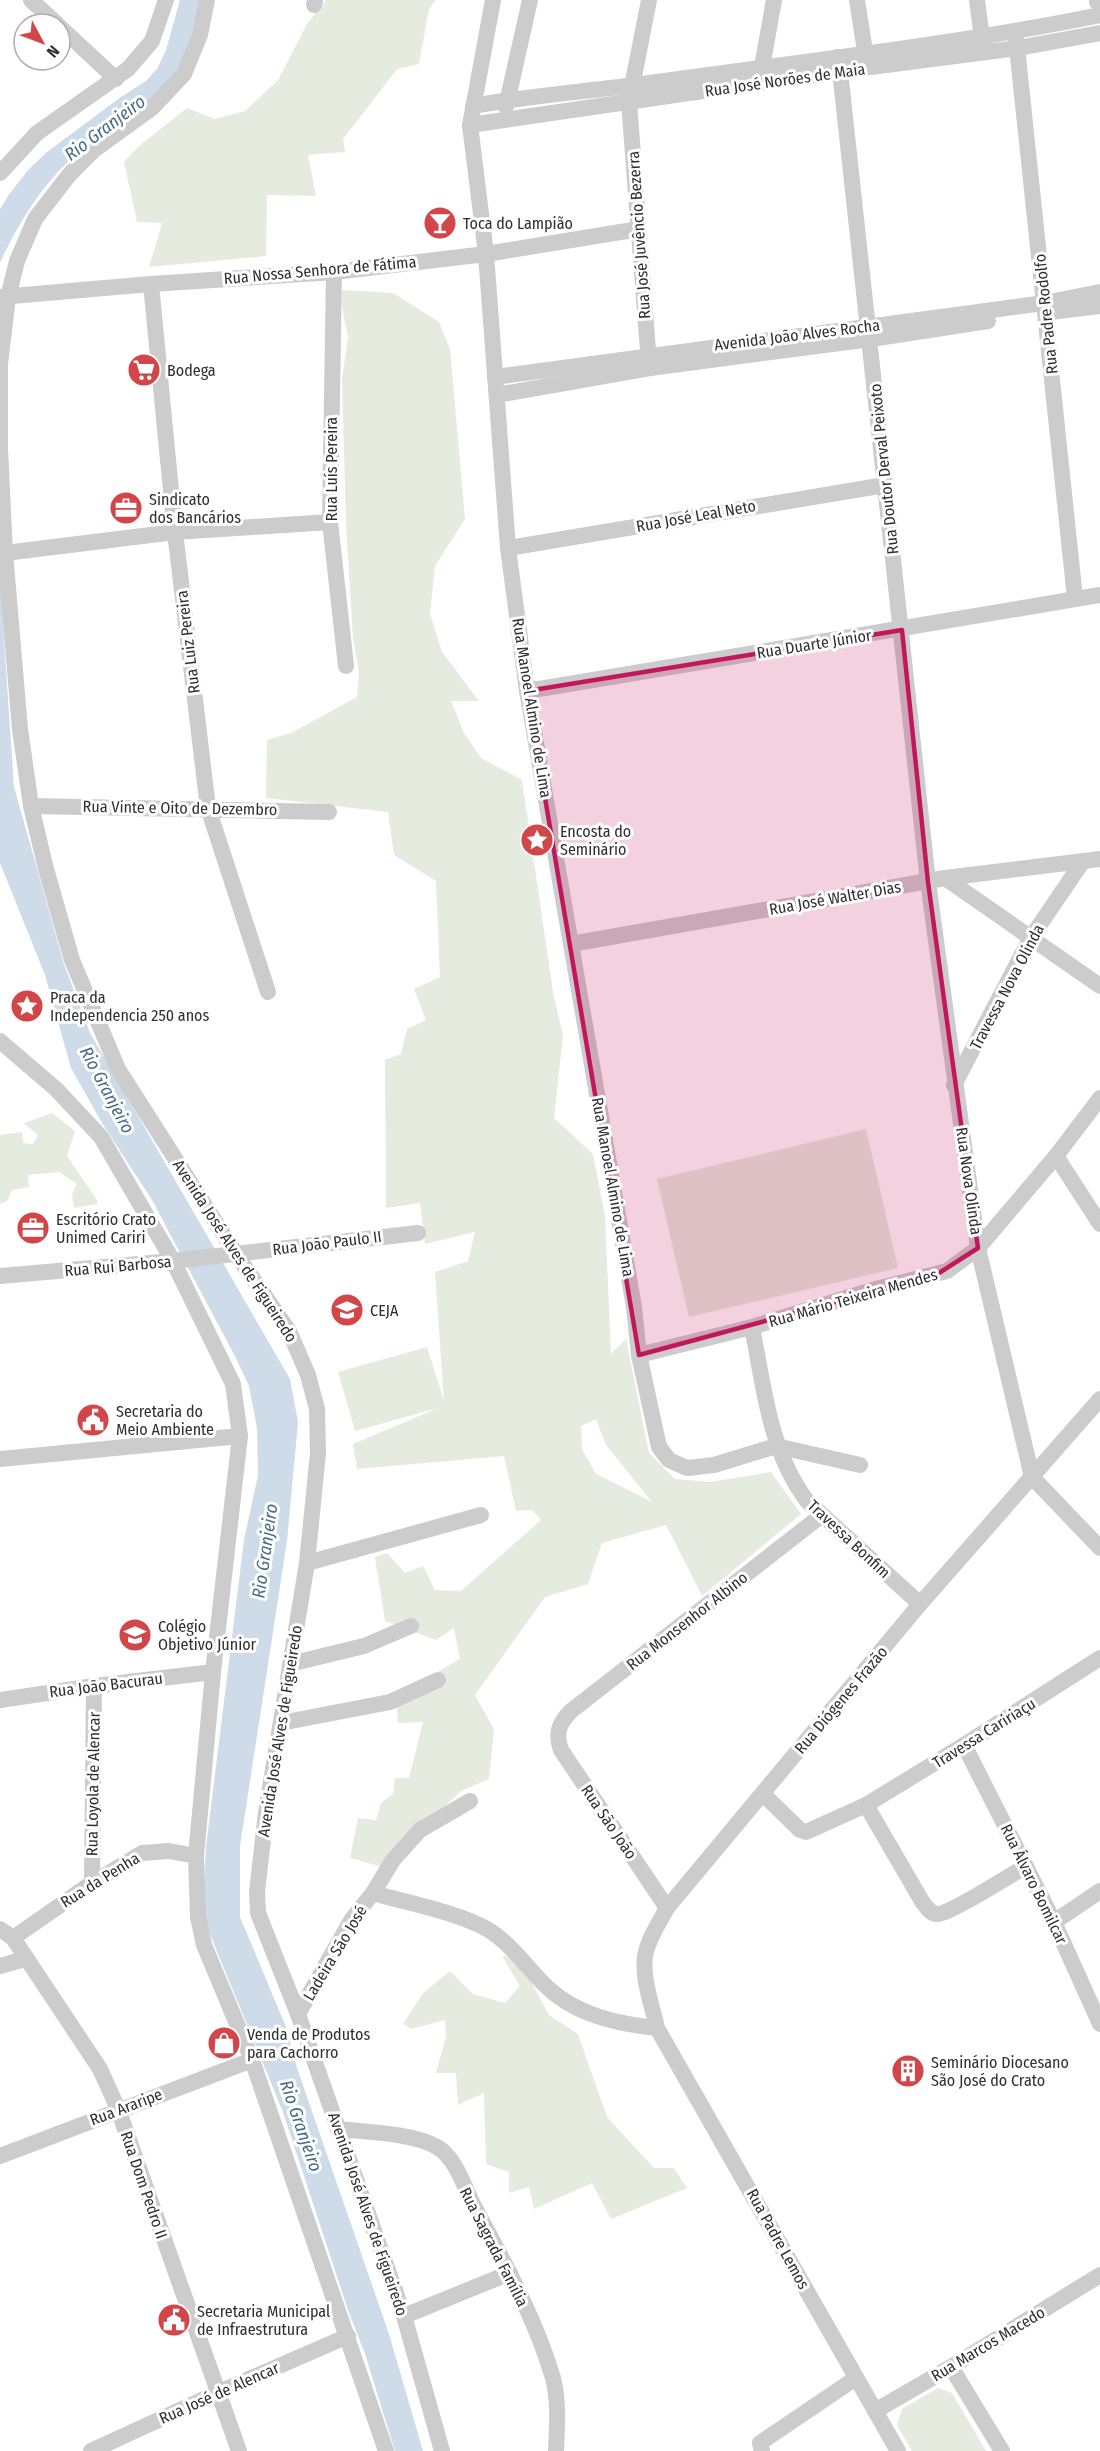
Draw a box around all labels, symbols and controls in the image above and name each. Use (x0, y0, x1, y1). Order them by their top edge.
north arrow (12, 12, 72, 72)
text: N (43, 42, 63, 61)
street label: Rua José Norões de Maia (704, 59, 866, 101)
water label: Rio Granjeiro (60, 91, 150, 165)
street label: Rua José Juvêncio Bezerra (624, 150, 654, 320)
bar icon: Toca do Lampião (422, 205, 458, 241)
place label: Toca do Lampião (463, 214, 573, 233)
street label: Rua Nossa Senhora de Fátima (223, 252, 417, 288)
street label: Rua Padre Rodolfo (1030, 253, 1062, 375)
street label: Avenida João Alves Rocha (713, 315, 881, 355)
supermarket icon: Bodega (126, 352, 162, 388)
place label: Bodega (167, 361, 216, 380)
street label: Rua Doutor Derval Peixoto (866, 383, 902, 555)
street label: Rua Luís Pereira (322, 417, 341, 521)
office icon: Sindicato dos Bancários (108, 490, 144, 526)
place label: Sindicato dos Bancários (149, 490, 241, 527)
street label: Rua José Leal Neto (635, 496, 757, 536)
street label: Rua Luiz Pereira (172, 589, 204, 695)
street label: Rua Manoel Almino de Lima (508, 617, 556, 799)
street label: Rua Duarte Júnior (755, 626, 873, 662)
street label: Rua Vinte e Oito de Dezembro (83, 797, 277, 819)
place icon: Encosta do Seminário (519, 822, 555, 858)
place label: Encosta do Seminário (560, 822, 631, 859)
street label: Rua José Walter Dias (768, 877, 903, 919)
street label: Travessa Nova Olinda (966, 921, 1048, 1053)
place icon: Praca da Independencia 250 anos (9, 988, 45, 1024)
place label: Praca da Independencia 250 anos (50, 988, 210, 1025)
water label: Rio Granjeiro (75, 1043, 139, 1137)
street label: Rua Manoel Almino de Lima (588, 1096, 638, 1278)
street label: Rua Nova Olinda (952, 1126, 986, 1236)
street label: Avenida José Alves de Figueiredo (169, 1156, 301, 1346)
office icon: Escritório Crato Unimed Cariri (15, 1210, 51, 1246)
place label: Escritório Crato Unimed Cariri (56, 1210, 156, 1247)
street label: Rua João Paulo II (271, 1227, 383, 1259)
street label: Rua Rui Barbosa (64, 1252, 172, 1280)
street label: Rua Mário Teixeira Mendes (766, 1265, 940, 1331)
school or university icon: CEJA (329, 1292, 365, 1328)
place label: CEJA (370, 1301, 399, 1320)
public building icon: Secretaria do Meio Ambiente (75, 1402, 111, 1438)
place label: Secretaria do Meio Ambiente (116, 1402, 214, 1439)
street label: Travessa Bonfim (804, 1496, 894, 1582)
water label: Rio Granjeiro (247, 1502, 283, 1600)
street label: Rua Monsenhor Albino (623, 1568, 751, 1674)
school or university icon: Colégio Objetivo Júnior (117, 1617, 153, 1653)
place label: Colégio Objetivo Júnior (158, 1617, 257, 1654)
street label: Avenida José Alves de Figueiredo (254, 1624, 306, 1838)
street label: Rua Diógenes Frazão (791, 1642, 891, 1758)
street label: Rua João Bacurau (48, 1669, 164, 1701)
street label: Travessa Caririaçu (929, 1694, 1039, 1772)
street label: Rua Loyola de Alencar (82, 1711, 104, 1856)
street label: Rua São João (577, 1781, 641, 1863)
street label: Rua Álvaro Bomilcar (997, 1821, 1071, 1947)
street label: Rua da Penha (57, 1848, 143, 1912)
street label: Ladeira São José (299, 1902, 371, 2004)
shop icon: Venda de Produtos para Cachorro (206, 2025, 242, 2061)
place label: Venda de Produtos para Cachorro (247, 2025, 370, 2062)
building icon: Seminário Diocesano São José do Crato (890, 2053, 926, 2089)
place label: Seminário Diocesano São José do Crato (931, 2053, 1069, 2090)
water label: Rio Granjeiro (275, 2077, 327, 2175)
street label: Rua Araripe (87, 2084, 165, 2130)
street label: Avenida José Alves de Figueiredo (324, 2110, 412, 2318)
street label: Rua Dom Pedro II (117, 2129, 171, 2241)
street label: Rua Sagrada Família (456, 2184, 532, 2310)
street label: Rua Padre Lemos (743, 2186, 813, 2293)
public building icon: Secretaria Municipal de Infraestrutura (156, 2302, 192, 2338)
place label: Secretaria Municipal de Infraestrutura (197, 2302, 330, 2339)
street label: Rua Marcos Macedo (928, 2303, 1048, 2385)
street label: Rua José de Alencar (156, 2358, 282, 2428)

